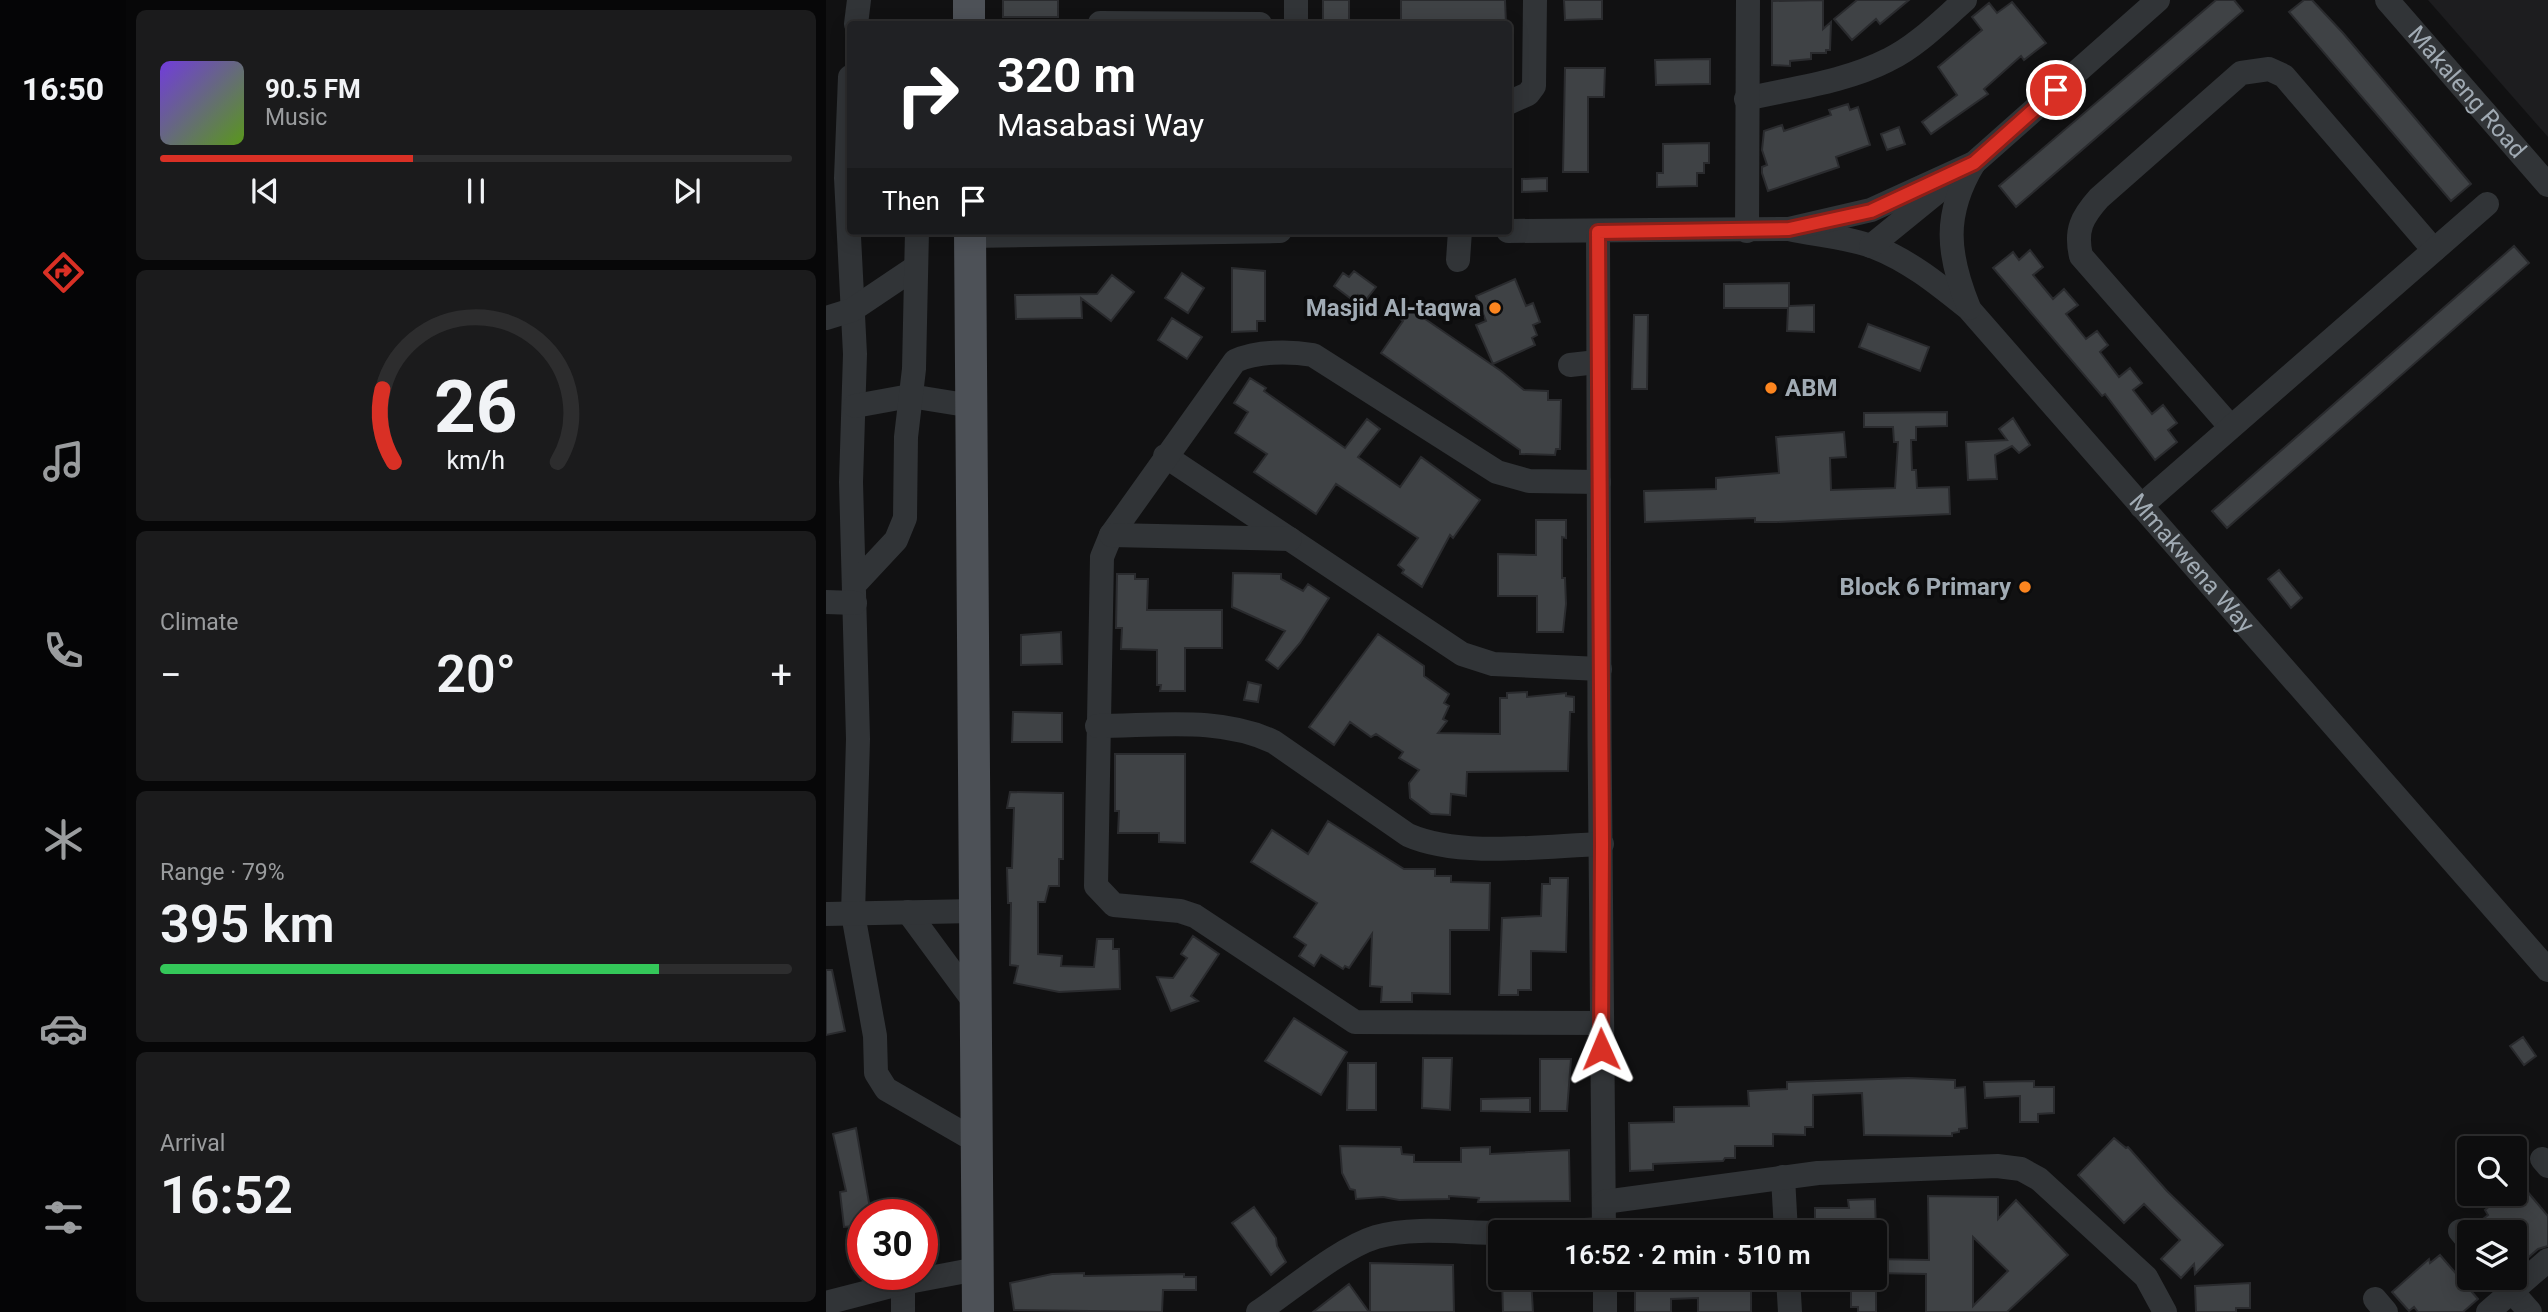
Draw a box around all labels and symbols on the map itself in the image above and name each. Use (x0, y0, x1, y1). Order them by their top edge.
street label: Makaleng Road (2402, 20, 2532, 164)
pin (2026, 60, 2086, 120)
place label: Masjid Al-taqwa (1306, 294, 1481, 322)
marker: Masjid Al-taqwa (1487, 300, 1503, 316)
place label: ABM (1785, 374, 1837, 402)
marker: ABM (1763, 380, 1779, 396)
street label: Mmakwena Way (2123, 488, 2261, 639)
place label: Block 6 Primary (1839, 573, 2012, 601)
marker: Block 6 Primary (2017, 579, 2033, 595)
position arrow (1564, 1012, 1638, 1086)
speed limit sign: 30 (847, 1199, 938, 1290)

